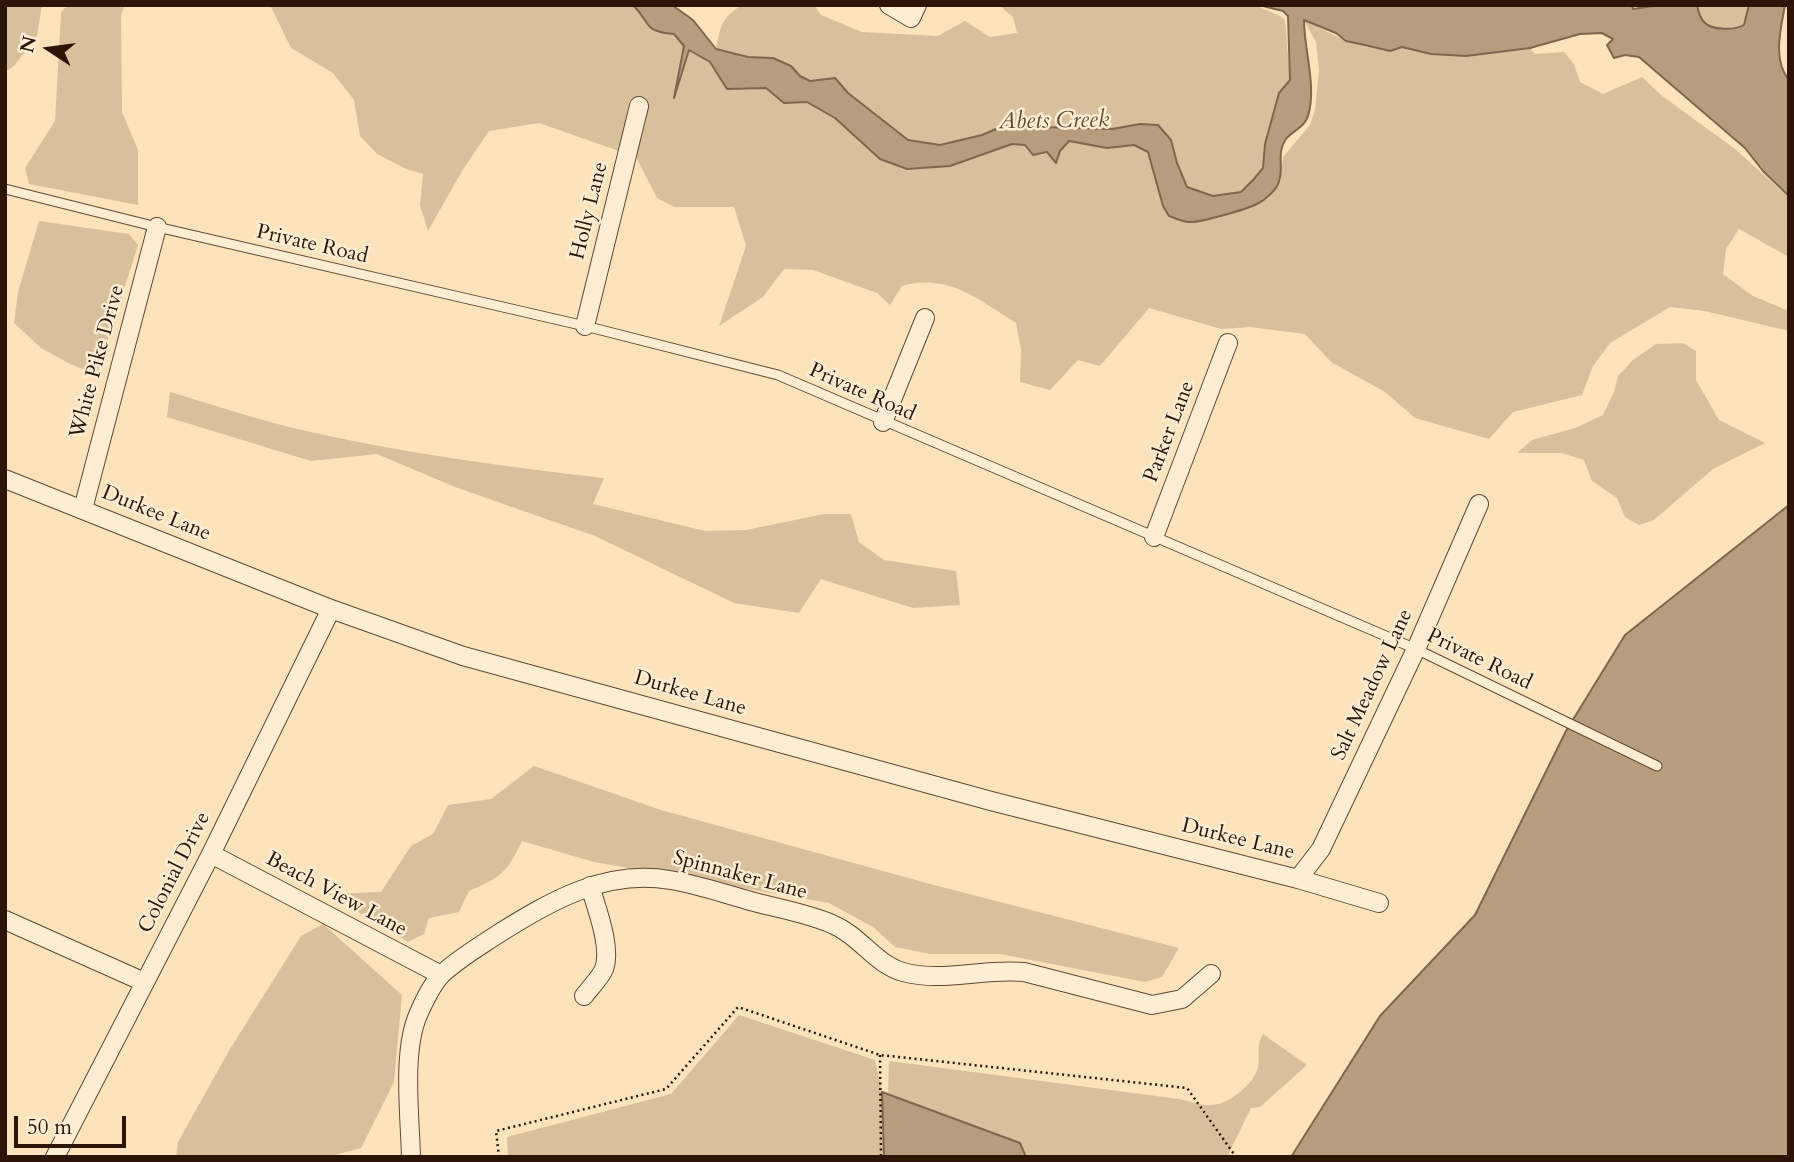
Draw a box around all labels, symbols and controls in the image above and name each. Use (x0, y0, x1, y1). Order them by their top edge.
north arrow (14, 14, 84, 84)
text: N (14, 33, 43, 55)
water label: Abets Creek (998, 107, 1110, 137)
street label: Holly Lane (566, 160, 614, 262)
street label: Private Road (254, 220, 370, 270)
street label: White Pike Drive (65, 282, 131, 442)
street label: Private Road (805, 358, 919, 428)
street label: Parker Lane (1139, 378, 1201, 486)
street label: Durkee Lane (98, 481, 214, 547)
street label: Salt Meadow Lane (1327, 605, 1419, 765)
street label: Private Road (1422, 624, 1536, 696)
street label: Durkee Lane (631, 666, 749, 722)
street label: Colonial Drive (134, 808, 216, 938)
street label: Durkee Lane (1179, 814, 1297, 866)
street label: Spinnaker Lane (670, 846, 810, 906)
street label: Beach View Lane (261, 847, 411, 943)
scale bar (18, 1102, 130, 1146)
text: 50 m (27, 1113, 72, 1142)

